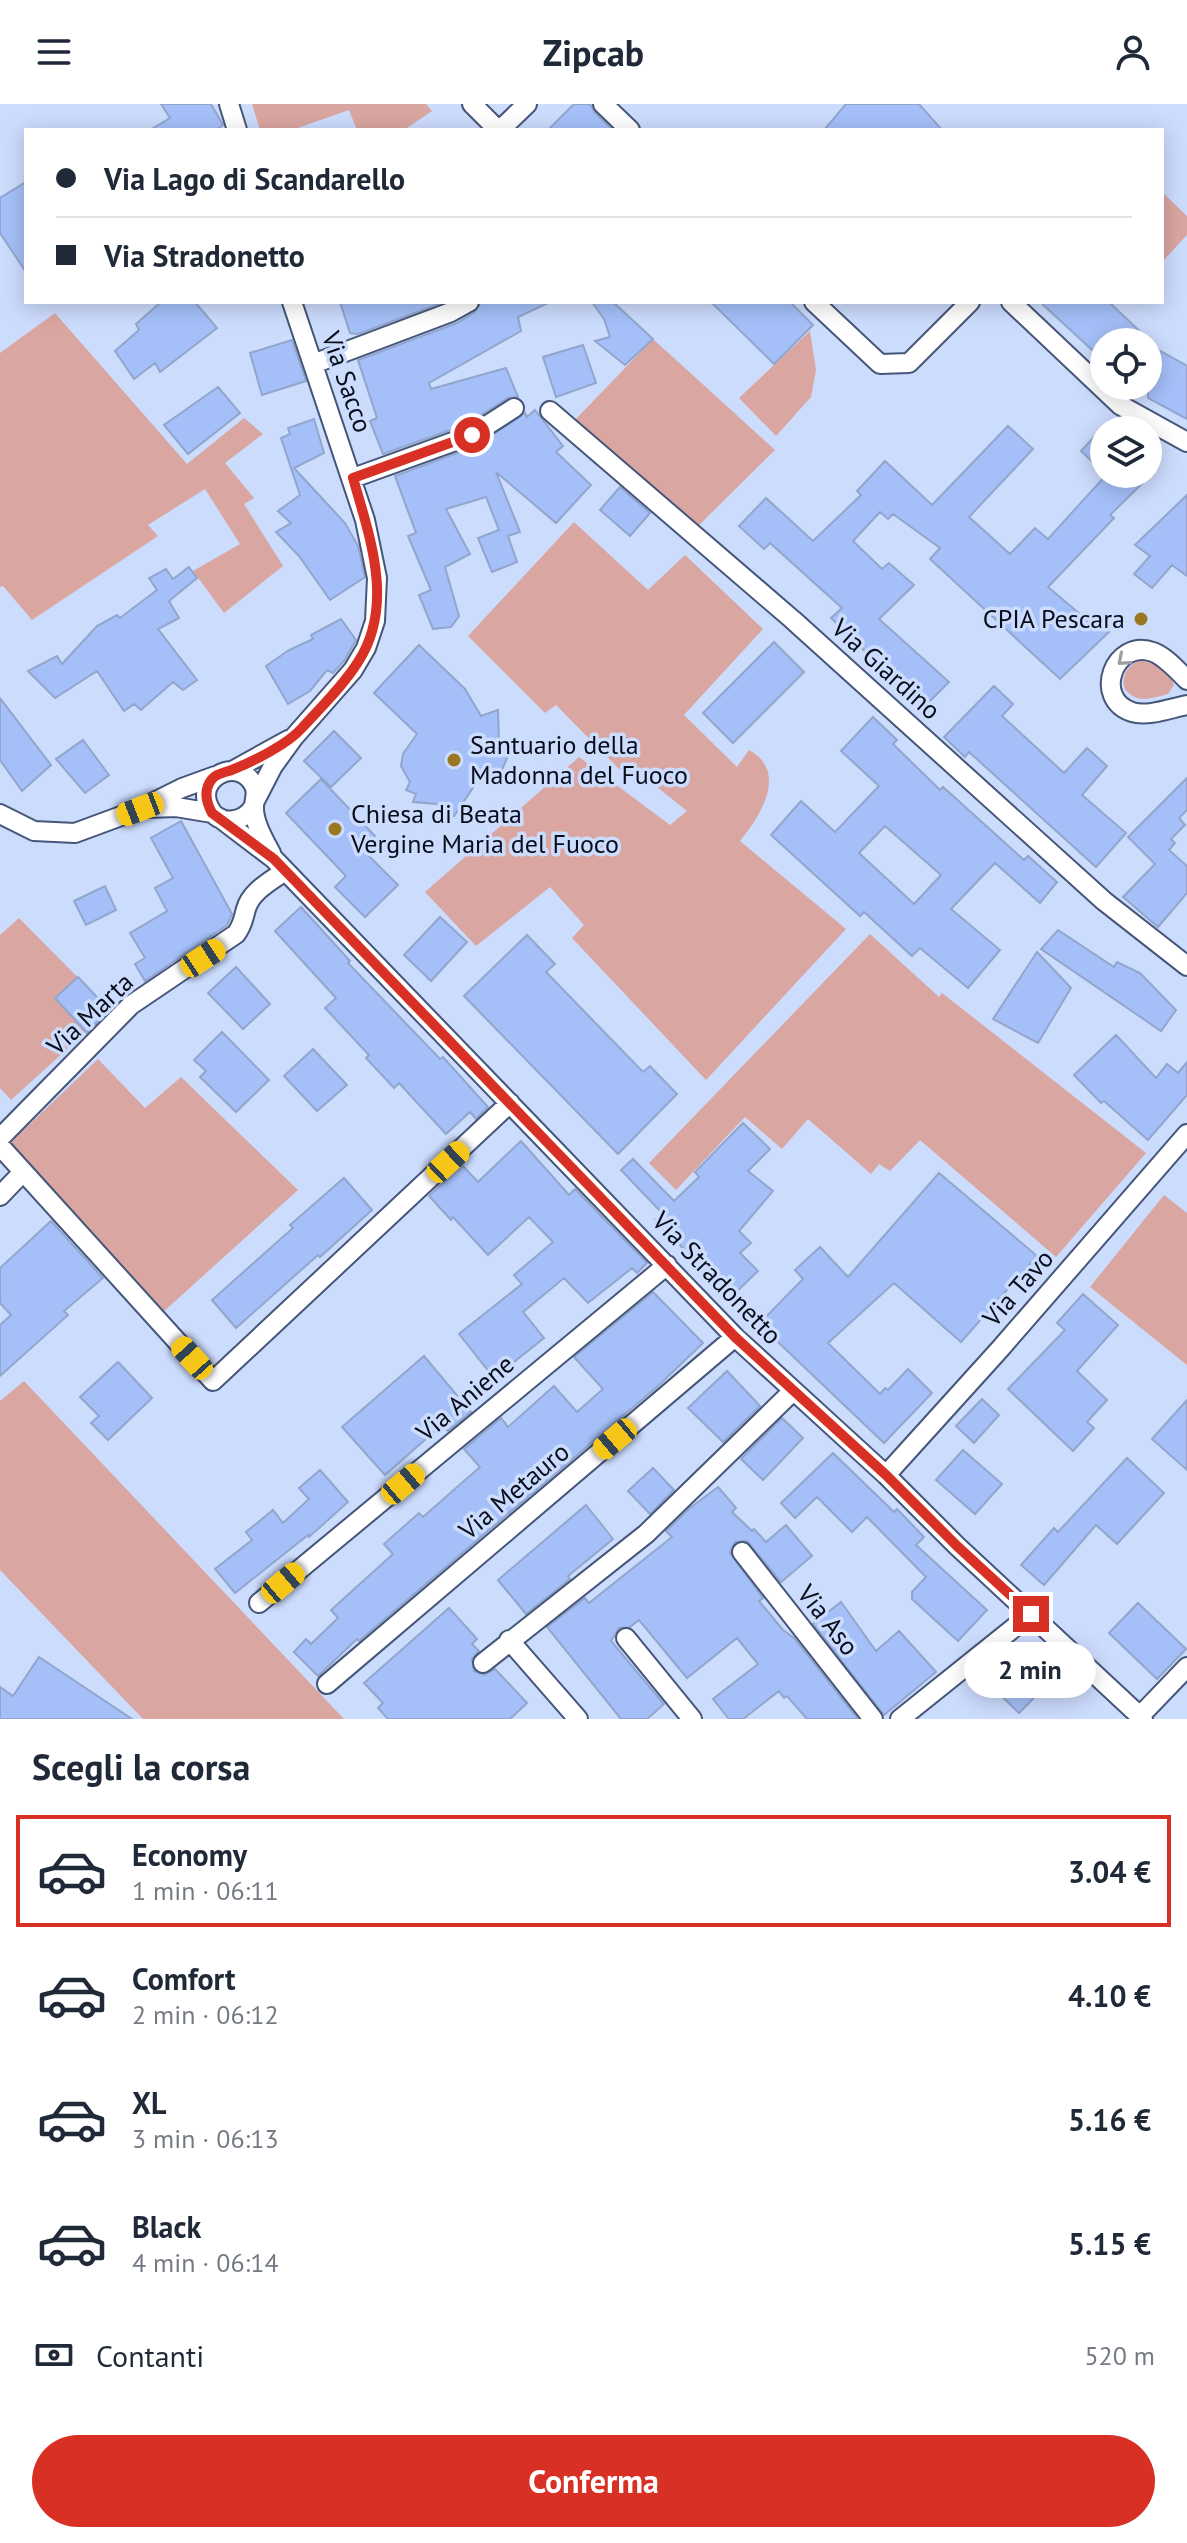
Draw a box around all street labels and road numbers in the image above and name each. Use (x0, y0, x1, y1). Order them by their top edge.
street label: Via Sacco (315, 326, 380, 437)
street label: Via Giardino (824, 610, 948, 726)
street label: Via Marta (39, 965, 140, 1063)
street label: Via Stradonetto (645, 1203, 789, 1351)
street label: Via Tavo (974, 1242, 1060, 1334)
street label: Via Aniene (408, 1347, 520, 1449)
street label: Via Metauro (451, 1435, 576, 1547)
street label: Via Aso (790, 1577, 866, 1662)

